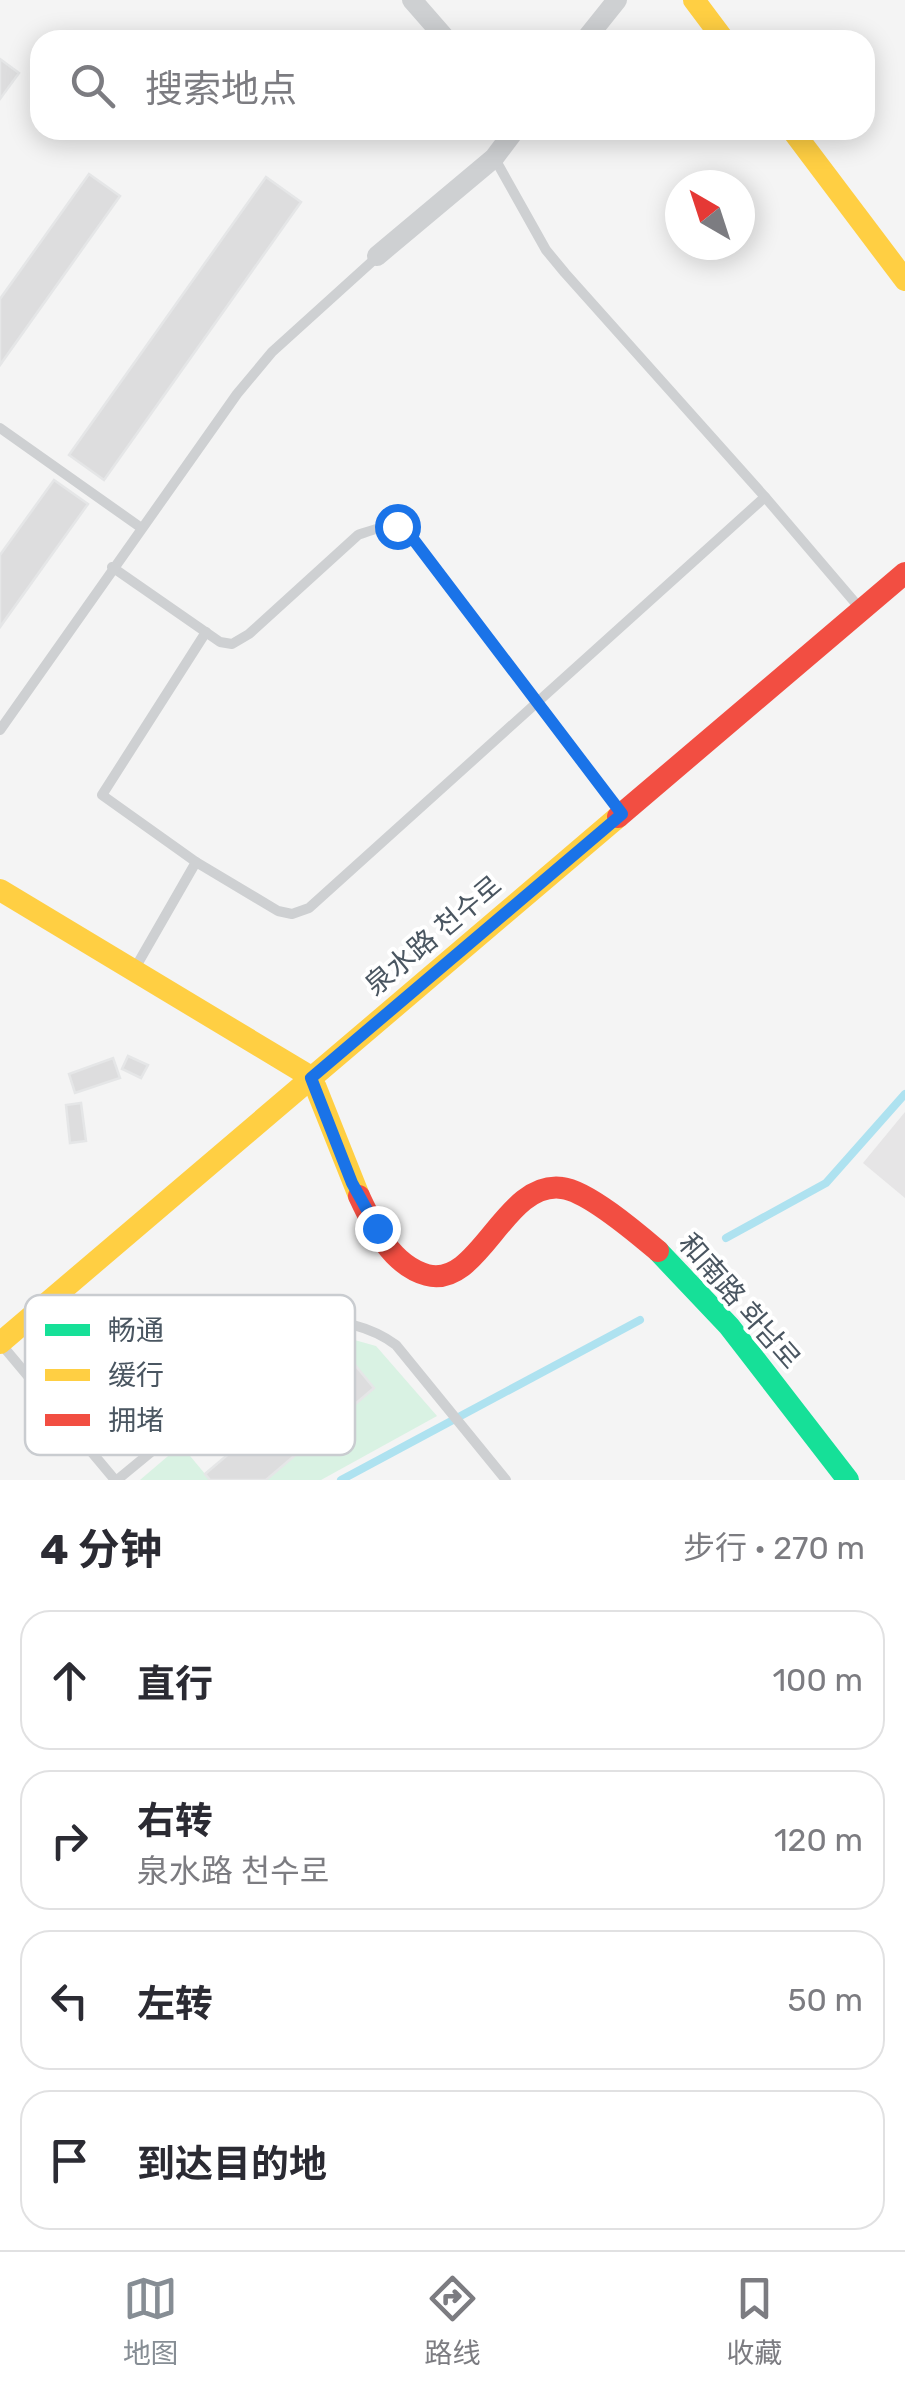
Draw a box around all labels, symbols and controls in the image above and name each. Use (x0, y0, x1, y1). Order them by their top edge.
search box (30, 30, 875, 140)
icon: search (65, 58, 120, 113)
text: 搜索地点 (145, 66, 297, 112)
north arrow (665, 170, 755, 260)
route start (375, 504, 421, 550)
street label: 泉水路 천수로 (358, 869, 508, 1002)
route end (355, 1206, 401, 1252)
street label: 和南路 화남로 (672, 1227, 807, 1376)
legend (25, 1295, 355, 1455)
text: 畅通 (108, 1314, 164, 1347)
text: 缓行 (108, 1359, 164, 1392)
text: 拥堵 (108, 1404, 164, 1437)
text: 4 分钟 (40, 1525, 162, 1575)
text: 步行 · 270 m (683, 1529, 865, 1567)
icon: ahead (42, 1653, 97, 1708)
text: 直行 (137, 1661, 213, 1707)
text: 100 m (772, 1661, 863, 1699)
text: 右转 (137, 1798, 213, 1844)
icon: right (42, 1813, 97, 1868)
text: 120 m (774, 1821, 863, 1859)
text: 泉水路 천수로 (137, 1852, 329, 1890)
icon: left (42, 1973, 97, 2028)
text: 左转 (137, 1981, 213, 2027)
text: 50 m (787, 1981, 863, 2019)
icon: arrive (42, 2133, 97, 2188)
text: 到达目的地 (137, 2141, 327, 2187)
tab: 地图 (123, 2271, 179, 2371)
tab: 路线 (424, 2271, 480, 2371)
tab: 收藏 (726, 2271, 782, 2371)

